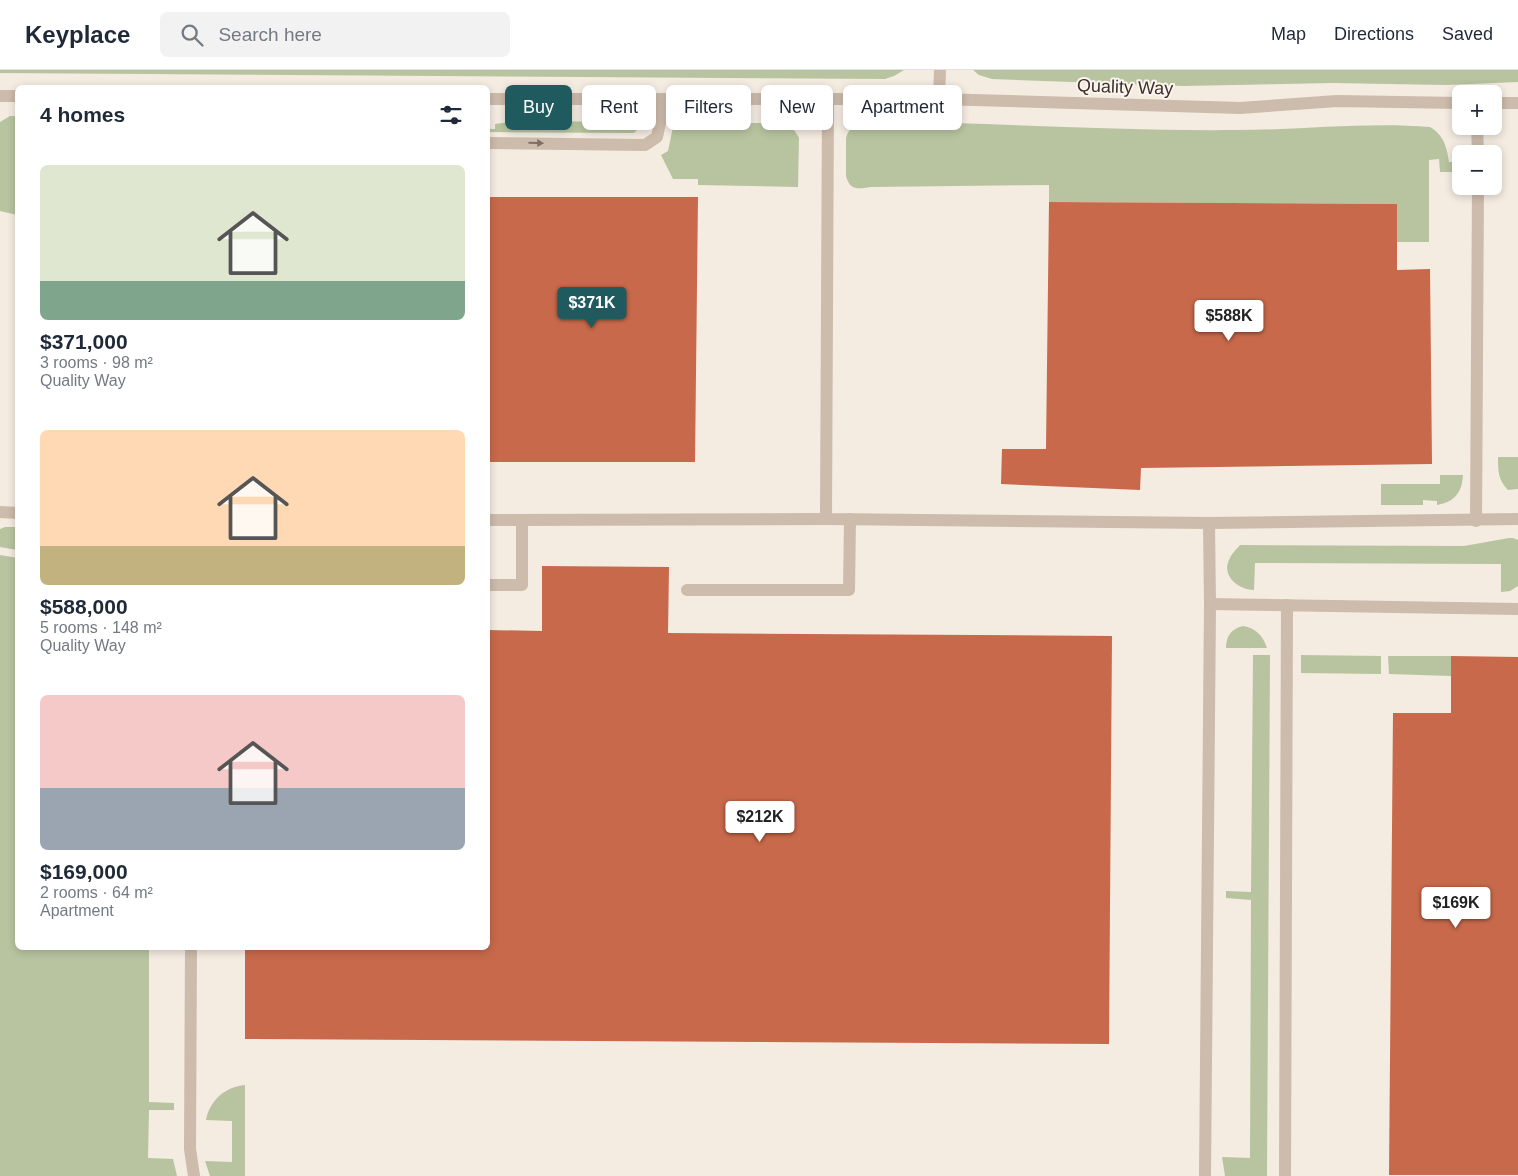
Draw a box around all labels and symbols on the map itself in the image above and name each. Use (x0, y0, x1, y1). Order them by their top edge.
street label: Quality Way (1077, 75, 1173, 99)
one-way arrow (528, 140, 544, 148)
pin: $371K (557, 286, 627, 329)
pin: $588K (1194, 300, 1264, 342)
pin: $212K (725, 800, 795, 843)
pin: $169K (1421, 886, 1491, 929)

